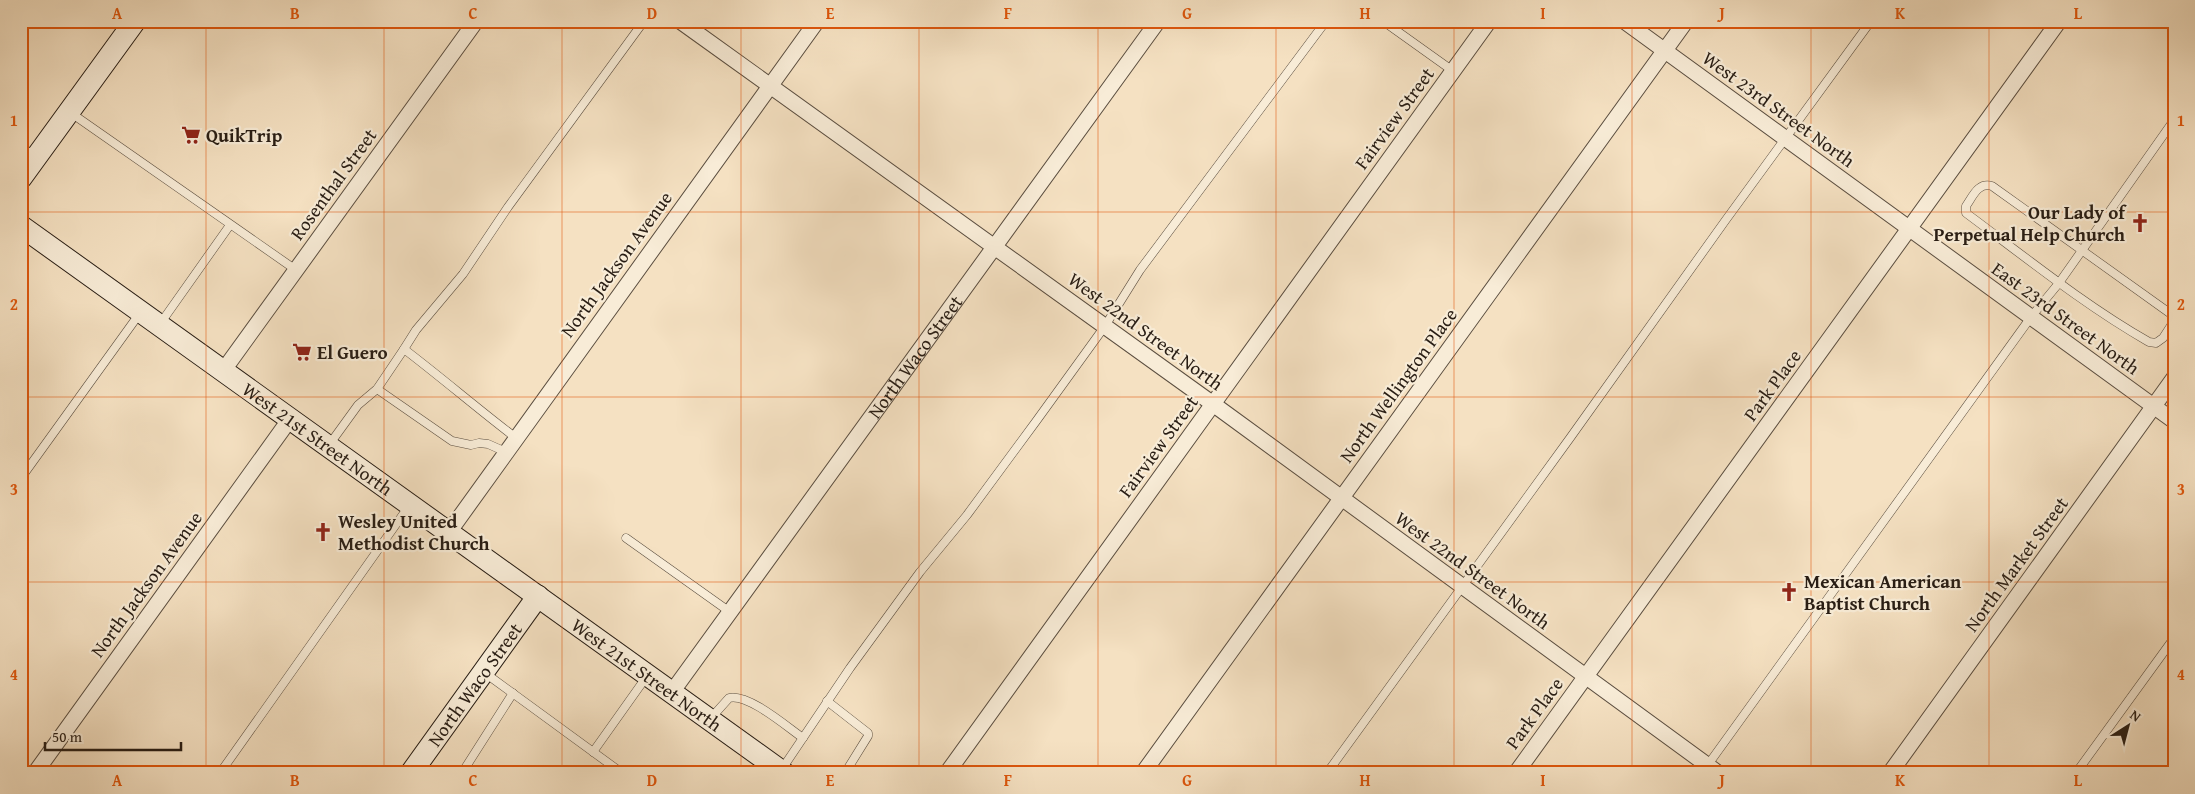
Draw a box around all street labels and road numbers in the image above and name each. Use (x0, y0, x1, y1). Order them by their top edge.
street label: West 23rd Street North (1697, 44, 1861, 174)
street label: Fairview Street (1347, 61, 1441, 175)
street label: Rosenthal Street (283, 122, 383, 246)
street label: North Jackson Avenue (553, 185, 679, 343)
street label: East 23rd Street North (1986, 255, 2146, 381)
street label: West 22nd Street North (1063, 265, 1230, 397)
street label: North Waco Street (861, 289, 969, 424)
street label: North Wellington Place (1332, 302, 1464, 468)
street label: Park Place (1736, 343, 1808, 427)
street label: West 21st Street North (237, 375, 399, 502)
street label: Fairview Street (1111, 389, 1205, 503)
street label: North Market Street (1957, 490, 2075, 637)
street label: West 22nd Street North (1390, 504, 1557, 636)
street label: North Jackson Avenue (83, 505, 209, 663)
street label: West 21st Street North (566, 611, 728, 738)
street label: North Waco Street (420, 617, 529, 752)
street label: Park Place (1498, 671, 1570, 755)

